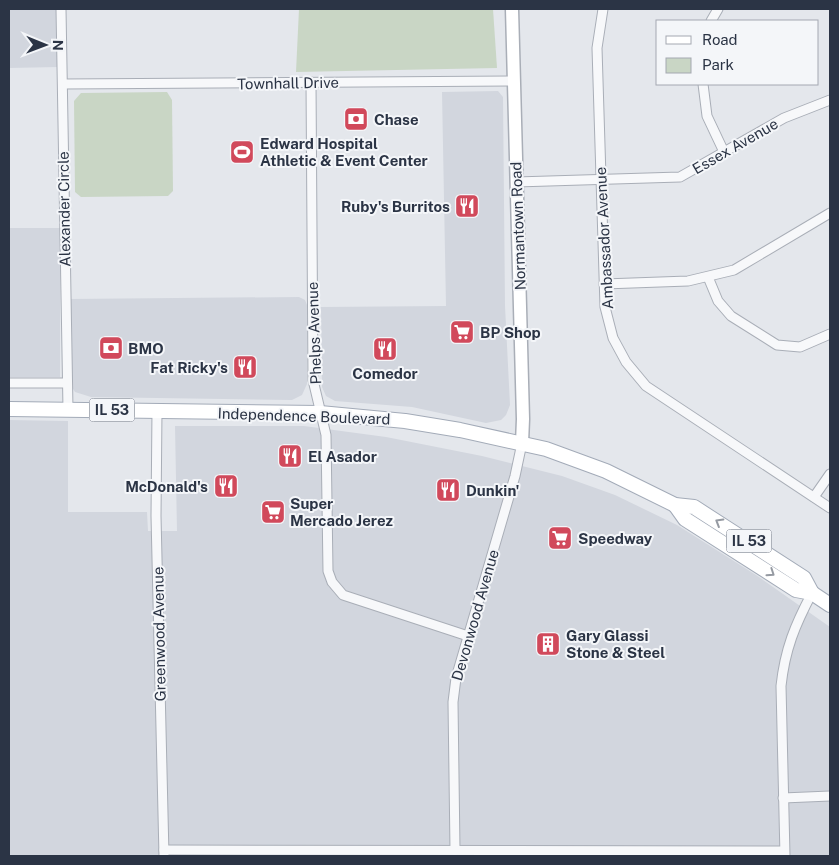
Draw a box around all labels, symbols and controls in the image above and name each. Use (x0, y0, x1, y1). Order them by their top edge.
north arrow (20, 20, 70, 70)
legend (656, 20, 819, 85)
text: Road (702, 31, 738, 48)
text: N (50, 40, 66, 51)
text: Park (702, 56, 734, 73)
street label: Townhall Drive (237, 74, 339, 92)
bank icon: Chase (343, 106, 369, 132)
place label: Chase (374, 111, 419, 128)
street label: Essex Avenue (689, 115, 781, 177)
place label: Edward Hospital Athletic & Event Center (260, 135, 428, 169)
sports icon: Edward Hospital Athletic & Event Center (229, 139, 255, 165)
street label: Alexander Circle (54, 151, 74, 267)
street label: Normantown Road (507, 161, 529, 291)
street label: Ambassador Avenue (592, 166, 616, 310)
restaurant icon: Ruby's Burritos (454, 193, 480, 219)
place label: Ruby's Burritos (341, 198, 450, 215)
street label: Phelps Avenue (304, 281, 324, 385)
supermarket icon: BP Shop (449, 319, 475, 345)
place label: BP Shop (480, 324, 541, 341)
bank icon: BMO (98, 335, 124, 361)
restaurant icon: Comedor (372, 336, 398, 362)
place label: BMO (128, 340, 164, 357)
restaurant icon: Fat Ricky's (232, 354, 258, 380)
place label: Fat Ricky's (150, 359, 228, 376)
place label: Comedor (352, 365, 418, 382)
road number: IL 53 (90, 398, 134, 422)
street label: Independence Boulevard (217, 404, 391, 428)
restaurant icon: El Asador (277, 443, 303, 469)
place label: El Asador (308, 448, 377, 465)
restaurant icon: McDonald's (213, 473, 239, 499)
restaurant icon: Dunkin' (435, 477, 461, 503)
place label: McDonald's (125, 478, 208, 495)
place label: Dunkin' (466, 482, 520, 499)
place label: Super Mercado Jerez (290, 495, 393, 529)
supermarket icon: Super Mercado Jerez (260, 499, 286, 525)
one-way arrow (716, 519, 725, 529)
supermarket icon: Speedway (547, 525, 573, 551)
place label: Speedway (578, 530, 653, 547)
road number: IL 53 (726, 530, 772, 552)
street label: Devonwood Avenue (448, 547, 502, 683)
street label: Greenwood Avenue (149, 566, 169, 702)
one-way arrow (765, 567, 775, 576)
place label: Gary Glassi Stone & Steel (566, 627, 665, 661)
building icon: Gary Glassi Stone & Steel (535, 631, 561, 657)

